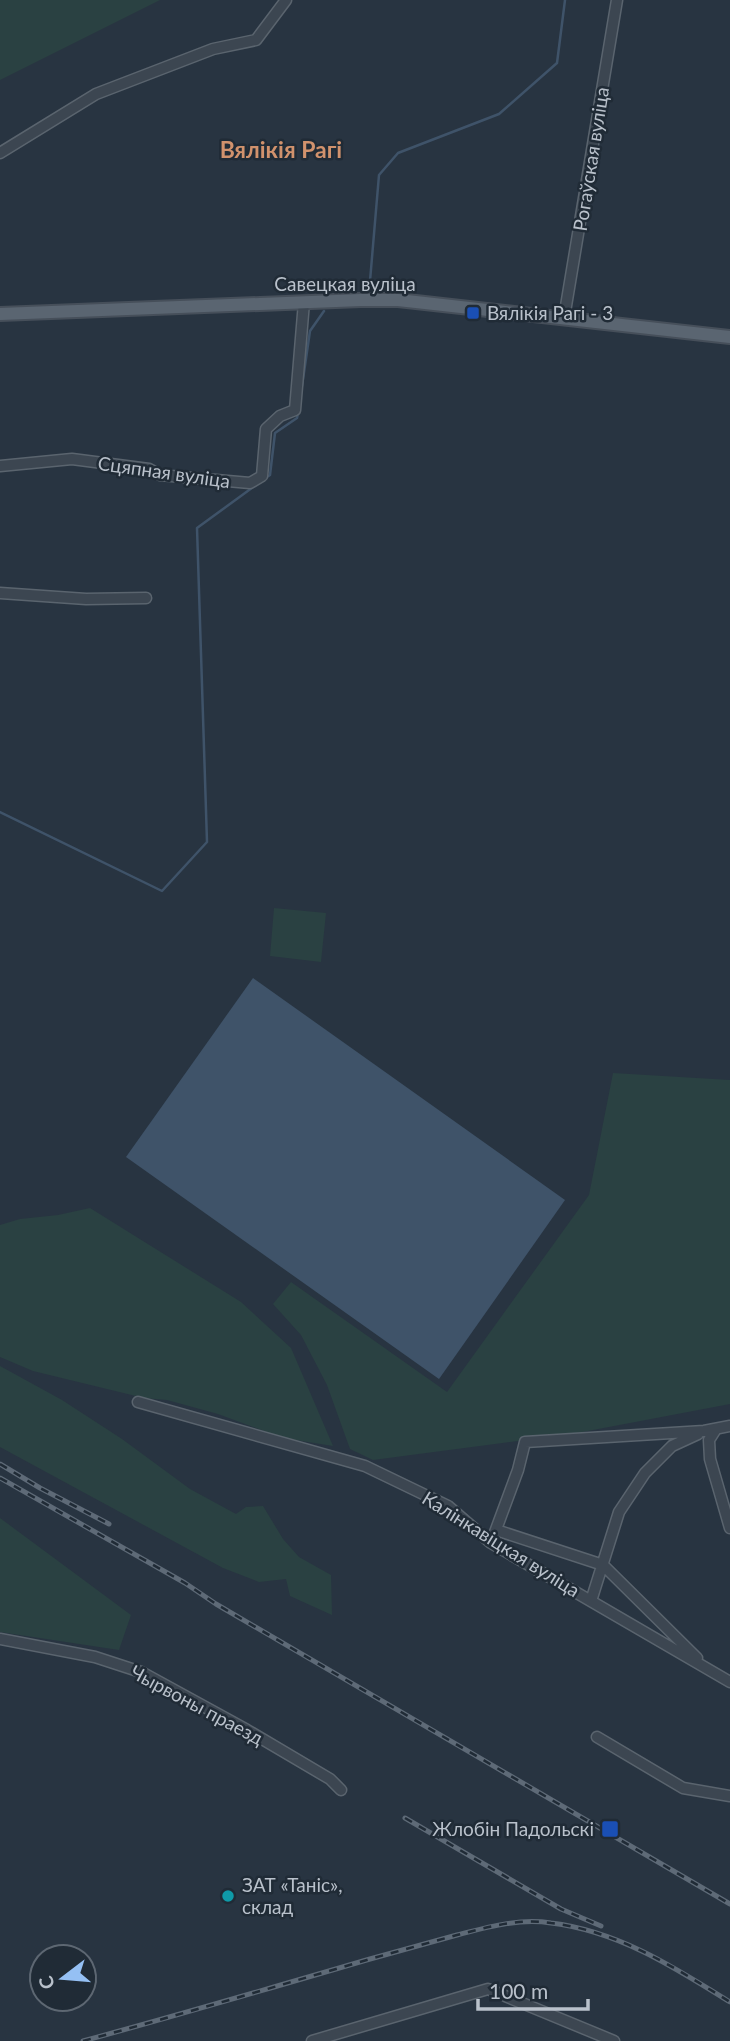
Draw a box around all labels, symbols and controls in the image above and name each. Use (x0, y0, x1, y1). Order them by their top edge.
street label: Рогаўская вуліца (568, 85, 613, 233)
district label: Вялікія Рагі (220, 135, 342, 163)
street label: Савецкая вуліца (274, 272, 416, 295)
place label: Вялікія Рагі - 3 (487, 301, 613, 324)
marker: Вялікія Рагі - 3 (465, 305, 481, 321)
street label: Сцяпная вуліца (96, 451, 232, 492)
street label: Калінкавіцкая вуліца (418, 1486, 584, 1601)
street label: Чырвоны праезд (127, 1660, 268, 1749)
place label: Жлобін Падольскі (432, 1817, 594, 1840)
marker: Жлобін Падольскі (600, 1819, 620, 1839)
place label: ЗАТ «Таніс», склад (242, 1873, 343, 1918)
marker: ЗАТ «Таніс», склад (220, 1888, 236, 1904)
north arrow (28, 1943, 98, 2013)
scale bar (478, 1968, 588, 2012)
text: С (33, 1973, 59, 1992)
text: 100 m (489, 1978, 548, 2003)

